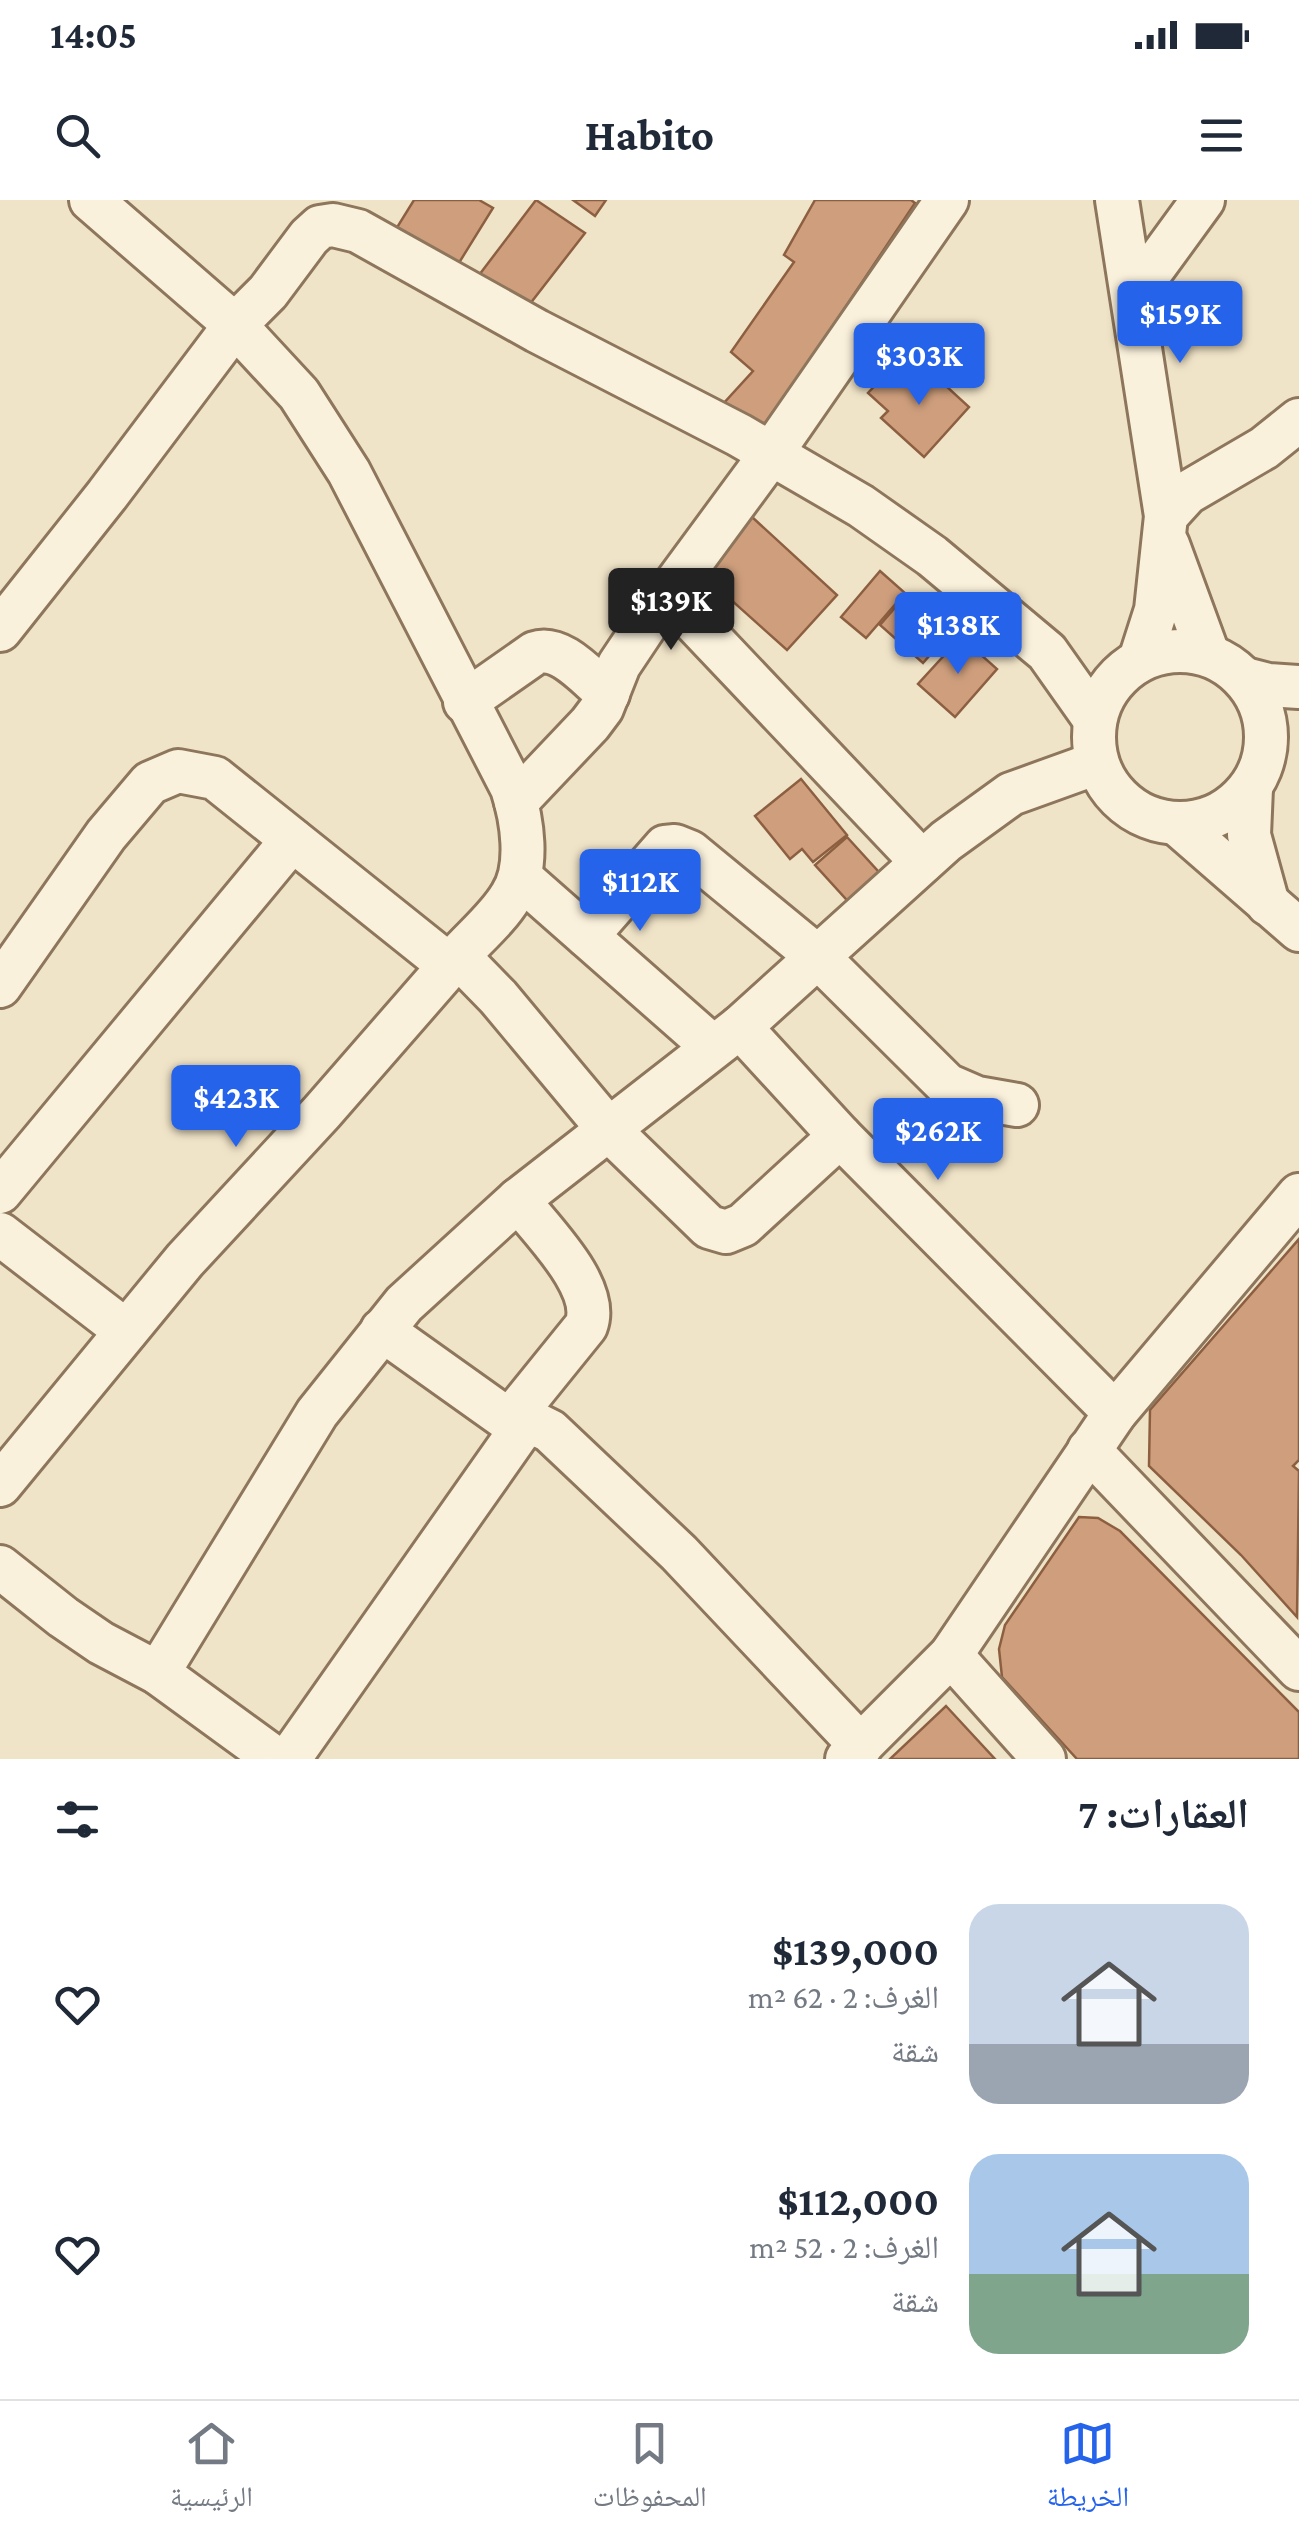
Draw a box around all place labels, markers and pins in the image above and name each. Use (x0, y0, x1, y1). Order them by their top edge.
pin: $159K (1110, 281, 1250, 366)
pin: $303K (849, 323, 989, 408)
pin: $139K (601, 568, 741, 653)
pin: $138K (888, 592, 1028, 677)
pin: $112K (570, 849, 710, 934)
pin: $423K (166, 1065, 306, 1150)
pin: $262K (868, 1098, 1008, 1183)

